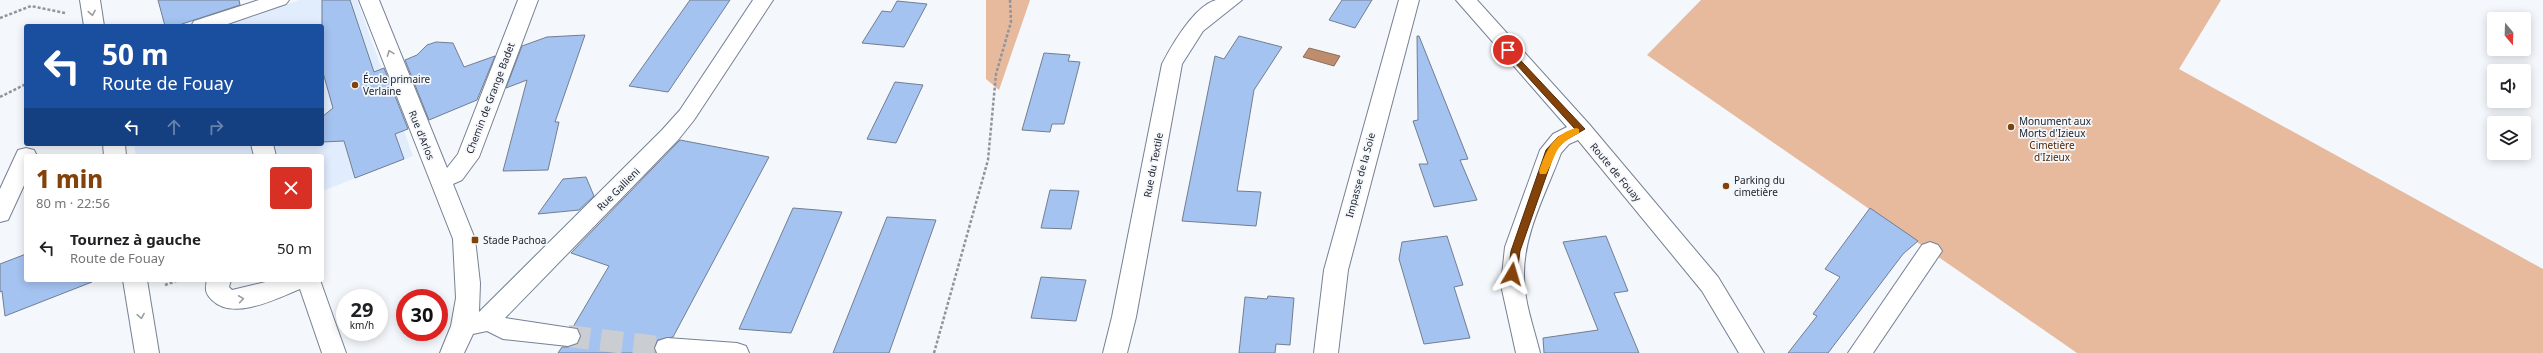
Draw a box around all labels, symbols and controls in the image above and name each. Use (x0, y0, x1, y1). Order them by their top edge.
one-way arrow (87, 10, 96, 16)
north arrow (2487, 12, 2531, 56)
map controls (2487, 12, 2531, 160)
pin (1491, 33, 1525, 67)
text: 50 m (102, 35, 169, 73)
icon: arrive (1497, 39, 1519, 61)
icon: left (36, 40, 88, 92)
street label: Chemin de Grange Badet (462, 40, 518, 156)
one-way arrow (386, 49, 394, 56)
button: sound (2487, 64, 2531, 108)
text: Route de Fouay (102, 71, 233, 95)
place label: École primaire Verlaine (363, 72, 431, 98)
marker: École primaire Verlaine (350, 80, 360, 90)
street label: Rue d'Arlos (406, 108, 438, 162)
place label: Monument aux Morts d'Izieux (2019, 114, 2092, 140)
icon: left (121, 116, 143, 138)
icon: ahead (163, 116, 185, 138)
icon: right (205, 116, 227, 138)
button: layers (2487, 116, 2531, 160)
marker: Monument aux Morts d'Izieux (2006, 122, 2016, 132)
street label: Rue du Textile (1140, 131, 1166, 199)
street label: Impasse de la Soie (1342, 131, 1378, 219)
park label: Cimetière d'Izieux (2029, 138, 2075, 164)
street label: Route de Fouay (1587, 140, 1645, 205)
text: 1 min (36, 162, 103, 195)
street label: Rue Gallieni (593, 164, 643, 214)
button: close (270, 167, 312, 209)
place label: Parking du cimetière (1734, 173, 1785, 199)
marker: Parking du cimetière (1721, 181, 1731, 191)
text: 80 m · 22:56 (36, 194, 110, 212)
text: Tournez à gauche (70, 229, 201, 249)
place label: Stade Pachoa (483, 233, 546, 247)
marker: Stade Pachoa (470, 235, 480, 245)
icon: left (36, 237, 58, 259)
text: 50 m (277, 238, 312, 258)
text: Route de Fouay (70, 249, 165, 267)
position arrow (1491, 253, 1533, 295)
speed limit sign: 30 (396, 289, 448, 341)
one-way arrow (238, 295, 244, 304)
text: 29 (351, 296, 373, 323)
one-way arrow (136, 313, 145, 320)
text: km/h (350, 318, 374, 332)

